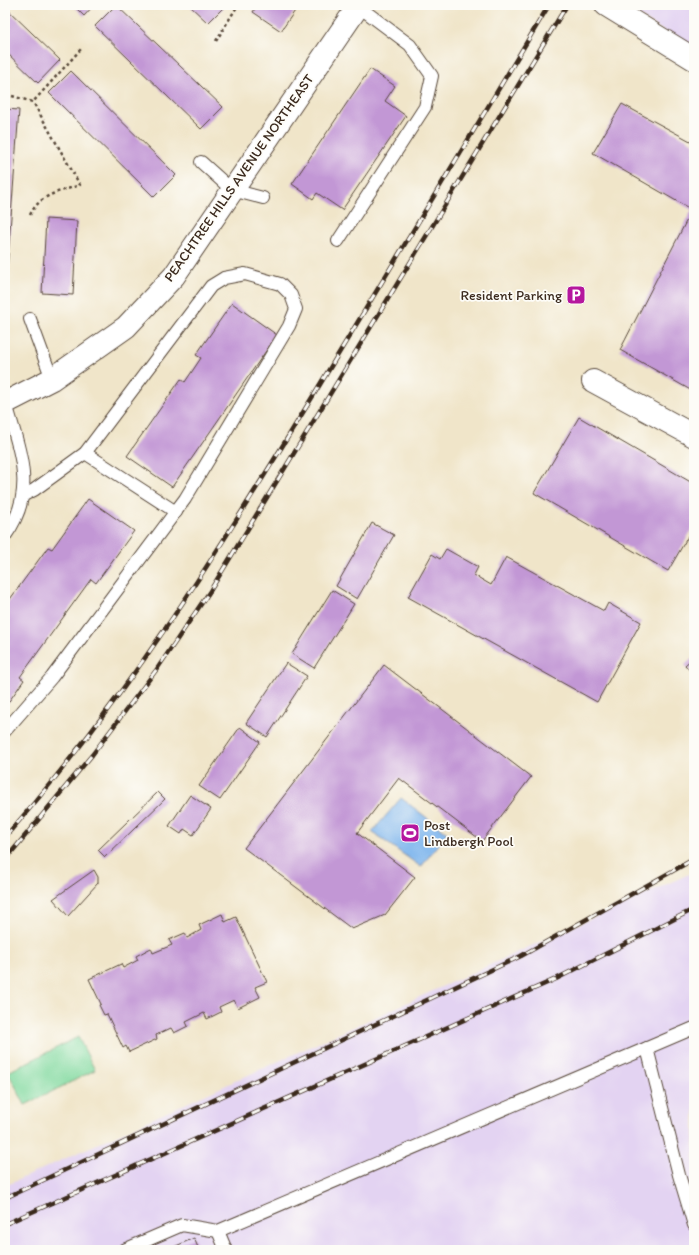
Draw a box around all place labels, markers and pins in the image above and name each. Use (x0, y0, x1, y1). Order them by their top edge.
parking icon: Resident Parking (565, 284, 587, 306)
place label: Resident Parking (461, 287, 563, 304)
place label: Post Lindbergh Pool (424, 817, 514, 850)
sports icon: Post Lindbergh Pool (399, 822, 421, 844)

